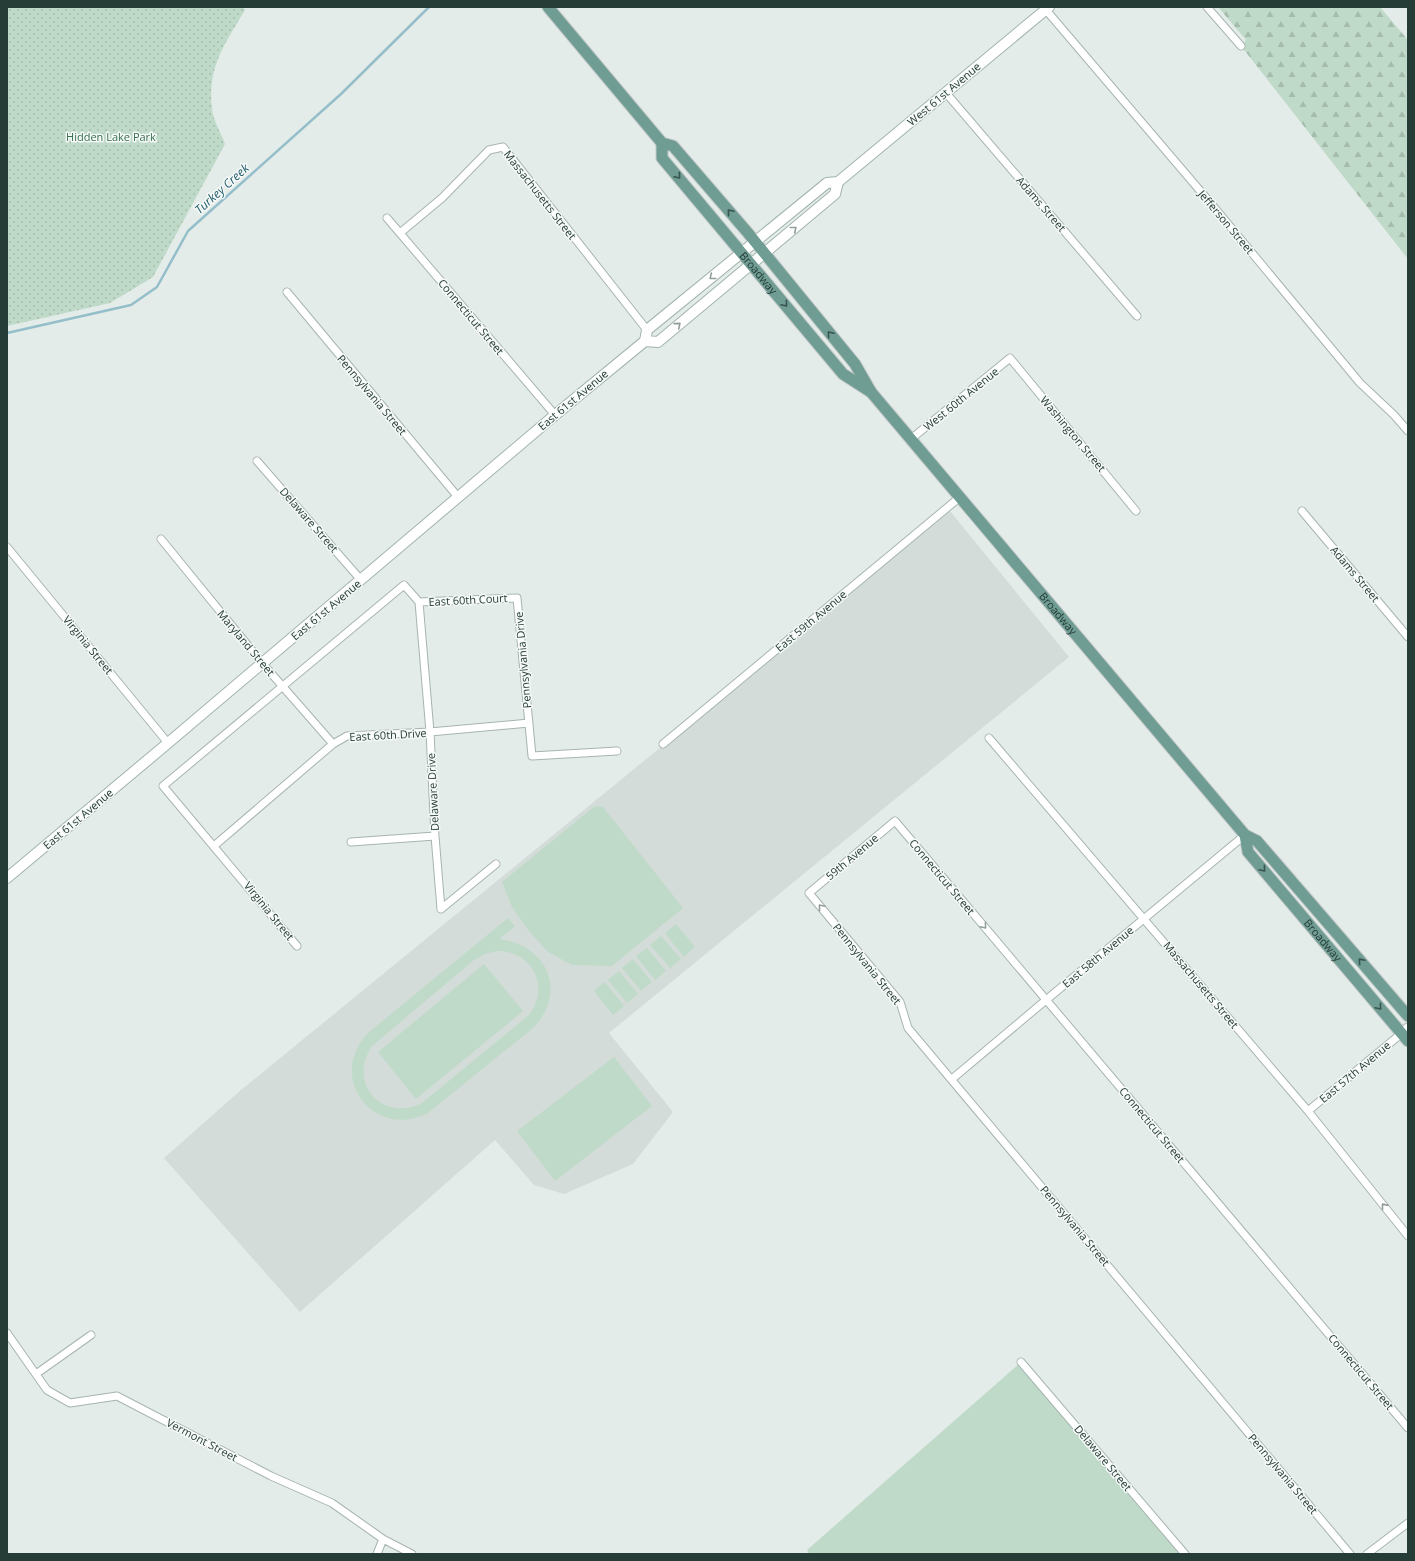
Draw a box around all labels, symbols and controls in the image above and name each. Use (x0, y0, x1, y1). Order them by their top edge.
street label: West 61st Avenue (904, 59, 983, 129)
park label: Hidden Lake Park (66, 129, 156, 144)
street label: Massachusetts Street (501, 147, 580, 242)
water label: Turkey Creek (191, 159, 253, 218)
one-way arrow (673, 172, 680, 179)
street label: Adams Street (1013, 173, 1070, 235)
street label: Jefferson Street (1194, 186, 1258, 257)
one-way arrow (727, 209, 734, 217)
one-way arrow (789, 227, 796, 234)
street label: Broadway (737, 248, 781, 297)
one-way arrow (709, 272, 716, 279)
street label: Connecticut Street (435, 276, 508, 358)
one-way arrow (780, 300, 787, 307)
one-way arrow (673, 322, 680, 329)
one-way arrow (827, 331, 834, 338)
street label: Pennsylvania Street (334, 351, 411, 438)
street label: West 60th Avenue (920, 364, 1001, 434)
street label: East 61st Avenue (534, 366, 611, 433)
street label: Washington Street (1037, 393, 1110, 475)
street label: Delaware Street (277, 484, 342, 556)
street label: Adams Street (1328, 543, 1383, 605)
street label: East 61st Avenue (287, 576, 364, 643)
street label: East 59th Avenue (772, 586, 849, 655)
street label: Broadway (1036, 589, 1081, 638)
street label: East 60th Court (428, 590, 508, 609)
street label: Maryland Street (214, 606, 279, 679)
street label: Pennsylvania Drive (511, 611, 534, 709)
street label: Virginia Street (60, 612, 117, 677)
street label: East 60th Drive (349, 725, 427, 744)
street label: Delaware Drive (423, 753, 442, 831)
street label: East 61st Avenue (39, 785, 116, 852)
street label: 59th Avenue (822, 830, 881, 883)
street label: Connecticut Street (906, 836, 979, 918)
one-way arrow (1258, 864, 1265, 871)
street label: Virginia Street (241, 878, 298, 943)
one-way arrow (818, 904, 825, 912)
street label: Broadway (1301, 916, 1346, 965)
street label: Pennsylvania Street (830, 920, 905, 1008)
one-way arrow (979, 921, 986, 929)
street label: East 58th Avenue (1059, 922, 1136, 991)
street label: Massachusetts Street (1160, 938, 1242, 1031)
one-way arrow (1358, 958, 1365, 965)
one-way arrow (1375, 1002, 1382, 1010)
street label: East 57th Avenue (1316, 1037, 1393, 1106)
street label: Connecticut Street (1116, 1084, 1189, 1166)
street label: Pennsylvania Street (1037, 1182, 1114, 1269)
one-way arrow (1381, 1203, 1388, 1210)
street label: Connecticut Street (1325, 1331, 1398, 1413)
street label: Vermont Street (164, 1415, 240, 1465)
street label: Delaware Street (1071, 1421, 1136, 1494)
street label: Pennsylvania Street (1245, 1430, 1322, 1517)

